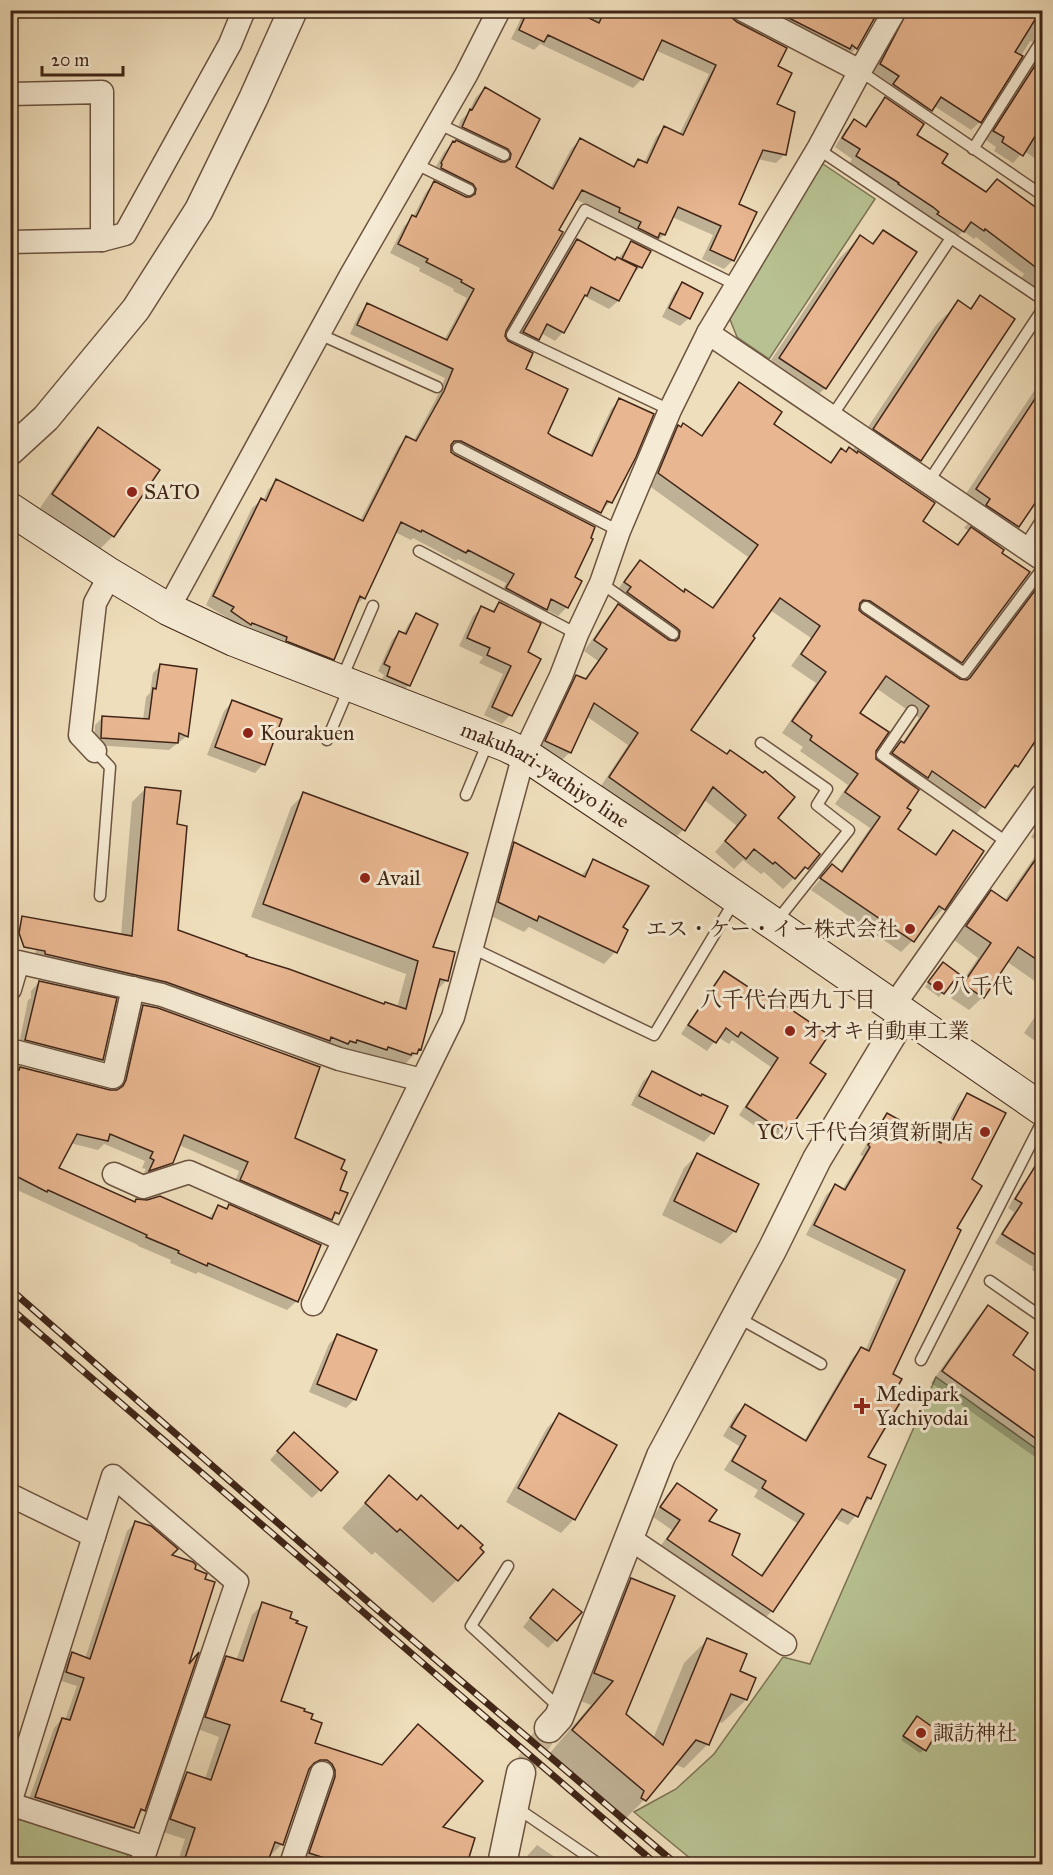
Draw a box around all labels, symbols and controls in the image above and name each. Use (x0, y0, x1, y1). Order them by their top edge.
scale bar (42, 39, 123, 77)
text: 20 m (51, 49, 89, 71)
place label: SATO (144, 479, 200, 505)
marker: SATO (125, 485, 139, 499)
street label: makuhari-yachiyo line (457, 716, 635, 834)
place label: Kourakuen (260, 720, 354, 746)
marker: Kourakuen (241, 726, 255, 740)
place label: Avail (376, 865, 421, 891)
marker: Avail (358, 871, 372, 885)
place label: エス・ケー・イー株式会社 (646, 916, 898, 942)
marker: エス・ケー・イー株式会社 (903, 922, 917, 936)
place label: 八千代 (950, 973, 1013, 999)
marker: 八千代 (931, 979, 945, 993)
district label: 八千代台西九丁目 (700, 986, 876, 1013)
place label: オオキ自動車工業 (802, 1018, 969, 1044)
marker: オオキ自動車工業 (783, 1024, 797, 1038)
place label: YC八千代台須賀新聞店 (757, 1119, 973, 1145)
marker: YC八千代台須賀新聞店 (978, 1125, 992, 1139)
place label: Medipark Yachiyodai (876, 1381, 969, 1431)
marker: Medipark Yachiyodai (853, 1397, 871, 1415)
place label: 諏訪神社 (933, 1720, 1017, 1746)
marker: 諏訪神社 (914, 1726, 928, 1740)

